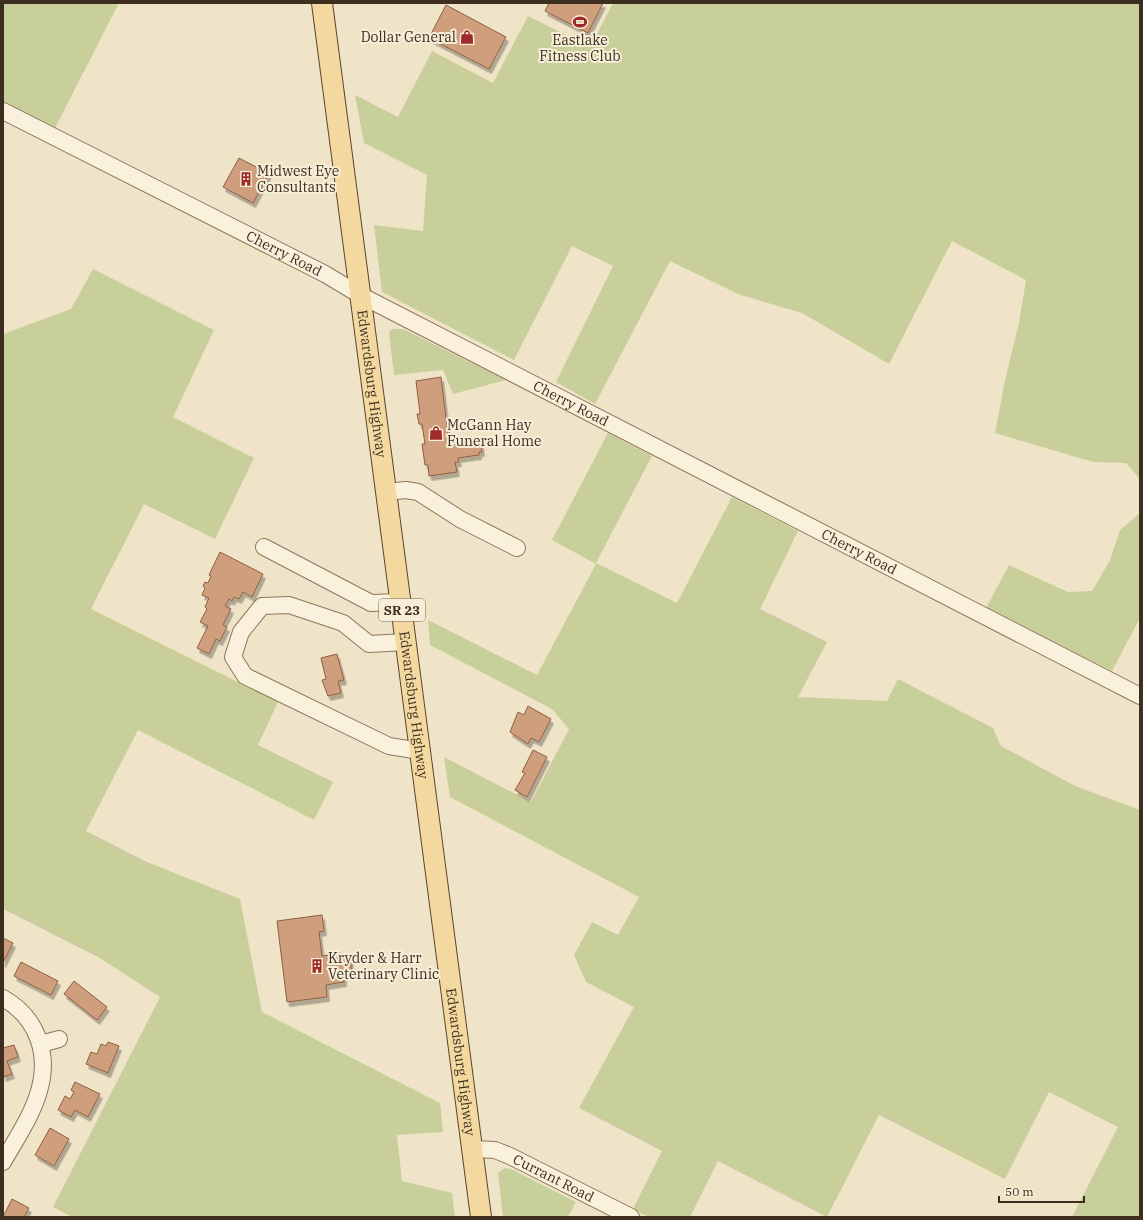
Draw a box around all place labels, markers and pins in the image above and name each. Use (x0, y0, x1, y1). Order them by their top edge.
sports icon: Eastlake Fitness Club (572, 14, 588, 30)
place label: Dollar General (361, 28, 456, 46)
shop icon: Dollar General (459, 29, 475, 45)
place label: Eastlake Fitness Club (539, 31, 621, 65)
place label: Midwest Eye Consultants (257, 162, 339, 196)
building icon: Midwest Eye Consultants (238, 171, 254, 187)
place label: McGann Hay Funeral Home (447, 416, 542, 450)
shop icon: McGann Hay Funeral Home (428, 425, 444, 441)
place label: Kryder & Harr Veterinary Clinic (328, 949, 439, 983)
building icon: Kryder & Harr Veterinary Clinic (309, 958, 325, 974)

